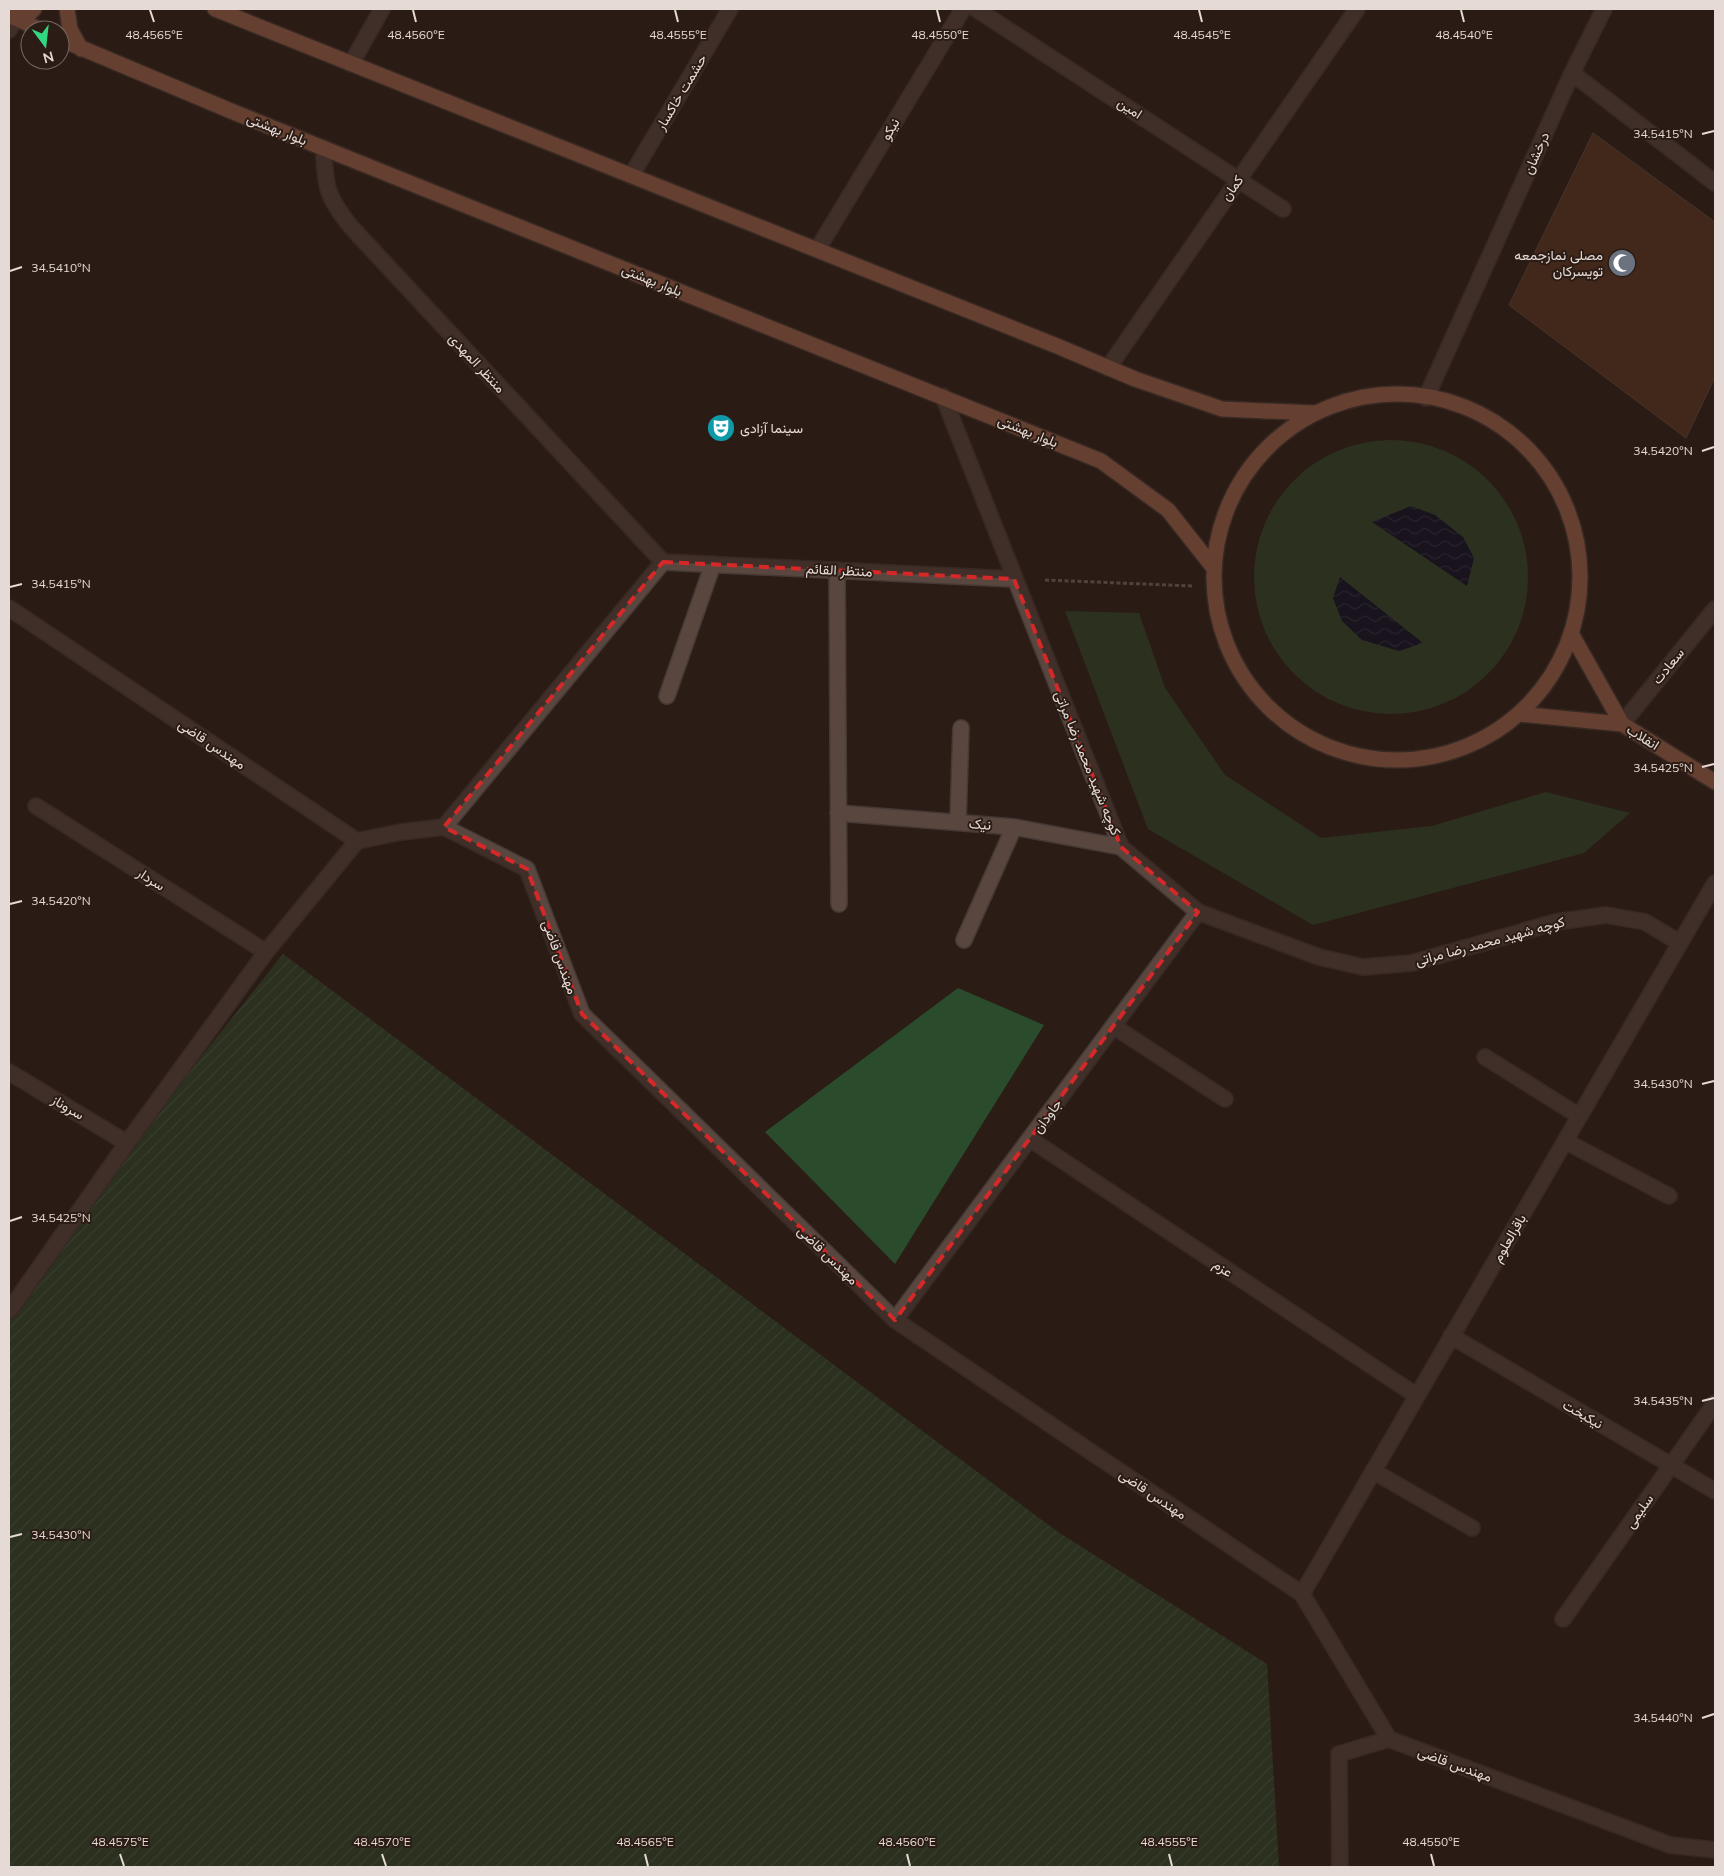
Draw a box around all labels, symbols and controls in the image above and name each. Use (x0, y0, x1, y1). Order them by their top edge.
north arrow (20, 20, 70, 70)
text: 48.4565°E (125, 27, 183, 42)
text: 48.4560°E (387, 27, 445, 42)
text: 48.4555°E (649, 27, 707, 42)
text: 48.4550°E (911, 27, 969, 42)
text: 48.4545°E (1173, 27, 1231, 42)
text: 48.4540°E (1435, 27, 1493, 42)
text: N (41, 47, 56, 68)
street label: حشمت خاکسار (651, 51, 711, 134)
street label: امین (1114, 93, 1146, 123)
street label: بلوار بهشتی (244, 109, 310, 149)
street label: نیکو (877, 115, 903, 143)
text: 34.5415°N (1633, 126, 1693, 141)
street label: درخشان (1519, 129, 1553, 177)
street label: کمان (1217, 172, 1247, 204)
place label: مصلی نمازجمعه تویسرکان (1514, 246, 1603, 280)
mosque icon: مصلی نمازجمعه تویسرکان (1607, 248, 1637, 278)
text: 34.5410°N (31, 260, 91, 275)
street label: بلوار بهشتی (619, 260, 685, 300)
street label: منتظر المهدی (445, 329, 509, 397)
street label: بلوار بهشتی (995, 411, 1061, 451)
theatre icon: سینما آزادی (706, 413, 736, 443)
place label: سینما آزادی (740, 419, 803, 437)
text: 34.5420°N (1633, 443, 1693, 458)
street label: منتظر القائم (805, 559, 873, 581)
text: 34.5415°N (31, 576, 91, 591)
street label: سعادت (1648, 644, 1688, 688)
street label: کوچه شهید محمد رضا مراتی (1050, 688, 1125, 838)
street label: مهندس قاضی (175, 715, 249, 773)
street label: انقلاب (1623, 720, 1663, 754)
text: 34.5425°N (1633, 760, 1693, 775)
street label: نیک (968, 814, 992, 834)
street label: سردار (133, 863, 169, 895)
text: 34.5420°N (31, 893, 91, 908)
street label: کوچه شهید محمد رضا مراتی (1413, 912, 1567, 971)
street label: مهندس قاضی (538, 917, 582, 997)
text: 34.5430°N (1633, 1076, 1693, 1091)
street label: سروناز (48, 1090, 88, 1124)
street label: جاودان (1028, 1095, 1066, 1137)
text: 34.5425°N (31, 1210, 91, 1225)
street label: باقرالعلوم (1488, 1211, 1530, 1265)
street label: مهندس قاضی (794, 1222, 862, 1288)
street label: عزم (1210, 1255, 1236, 1281)
text: 34.5435°N (1633, 1393, 1693, 1408)
street label: نیکبخت (1560, 1395, 1606, 1433)
street label: مهندس قاضی (1116, 1465, 1190, 1523)
street label: سلیمی (1621, 1490, 1657, 1532)
text: 34.5430°N (31, 1527, 91, 1542)
text: 34.5440°N (1633, 1710, 1693, 1725)
street label: مهندس قاضی (1415, 1742, 1495, 1786)
text: 48.4575°E (91, 1834, 149, 1849)
text: 48.4570°E (353, 1834, 411, 1849)
text: 48.4565°E (616, 1834, 674, 1849)
text: 48.4560°E (878, 1834, 936, 1849)
text: 48.4555°E (1140, 1834, 1198, 1849)
text: 48.4550°E (1402, 1834, 1460, 1849)

